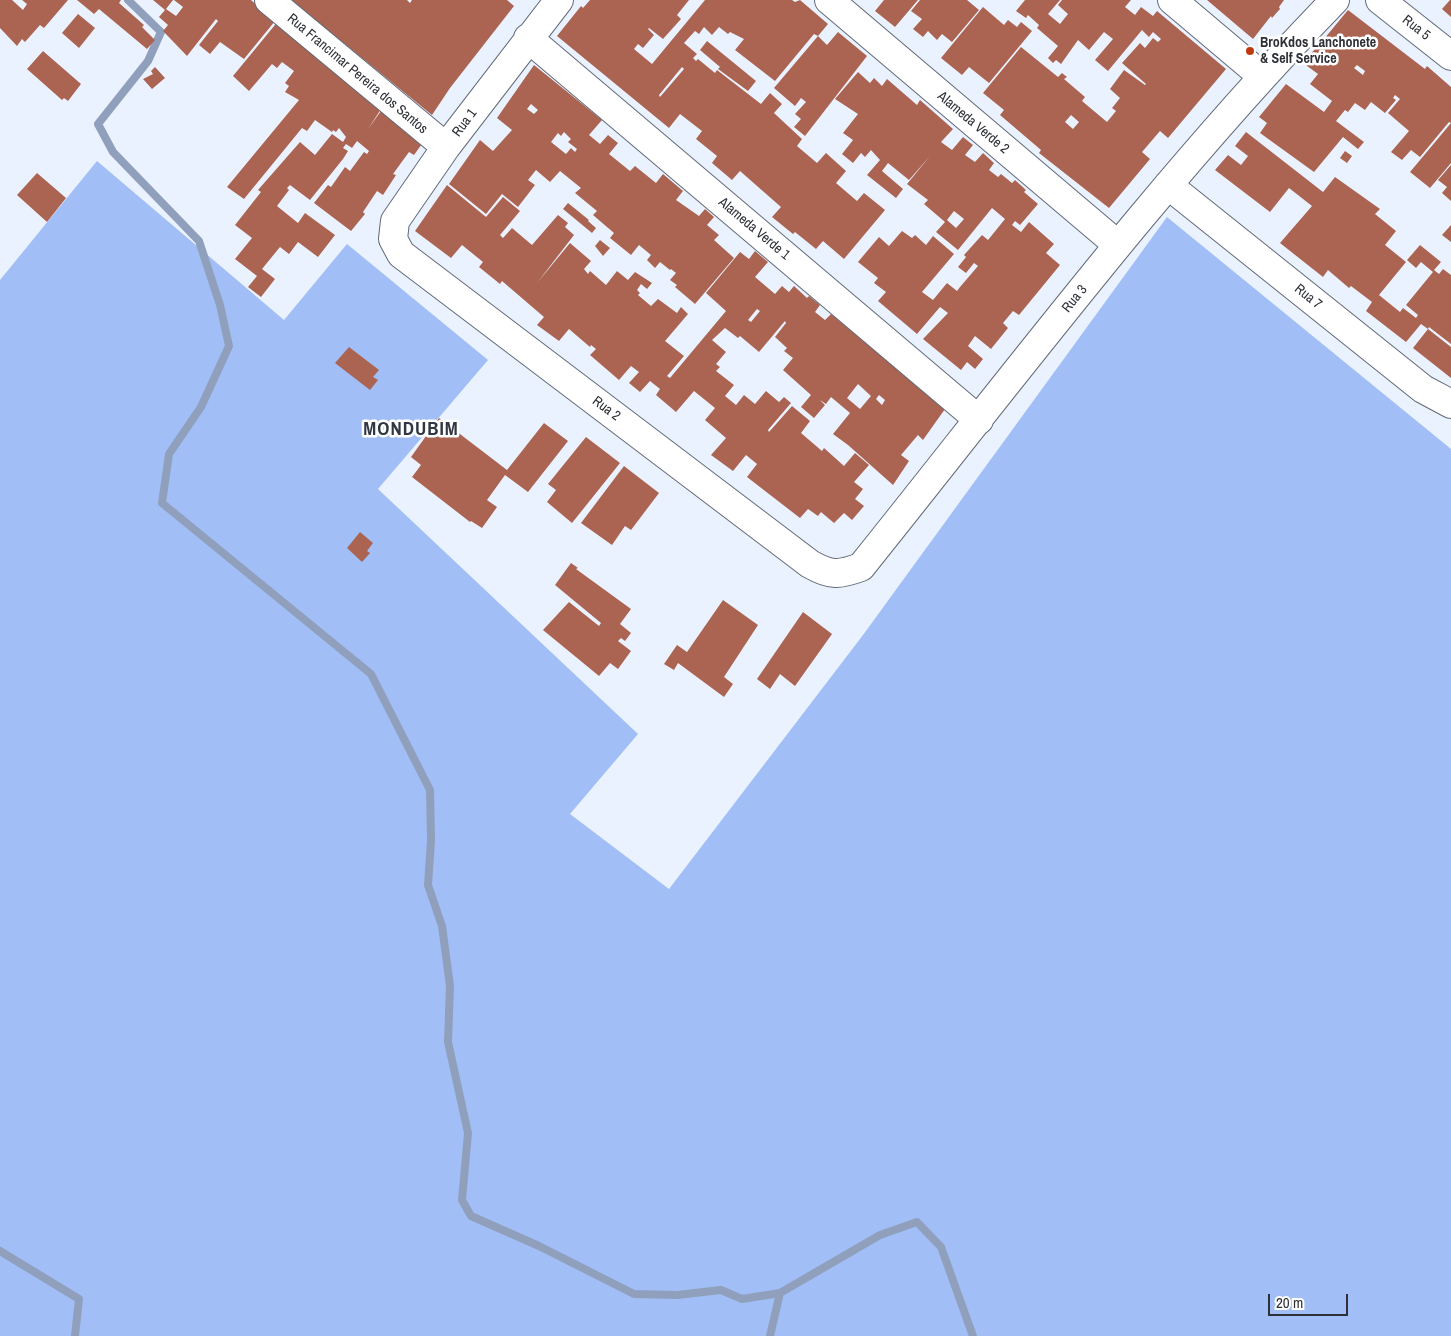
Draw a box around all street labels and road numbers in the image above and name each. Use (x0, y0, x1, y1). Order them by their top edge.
street label: Rua Francimar Pereira dos Santos (283, 10, 431, 138)
street label: Rua 5 (1399, 12, 1433, 44)
street label: Alameda Verde 2 (934, 88, 1012, 158)
street label: Rua 1 (449, 106, 481, 140)
street label: Alameda Verde 1 (715, 194, 793, 264)
street label: Rua 7 (1291, 281, 1325, 313)
street label: Rua 3 (1059, 282, 1091, 316)
street label: Rua 2 (589, 393, 623, 425)

